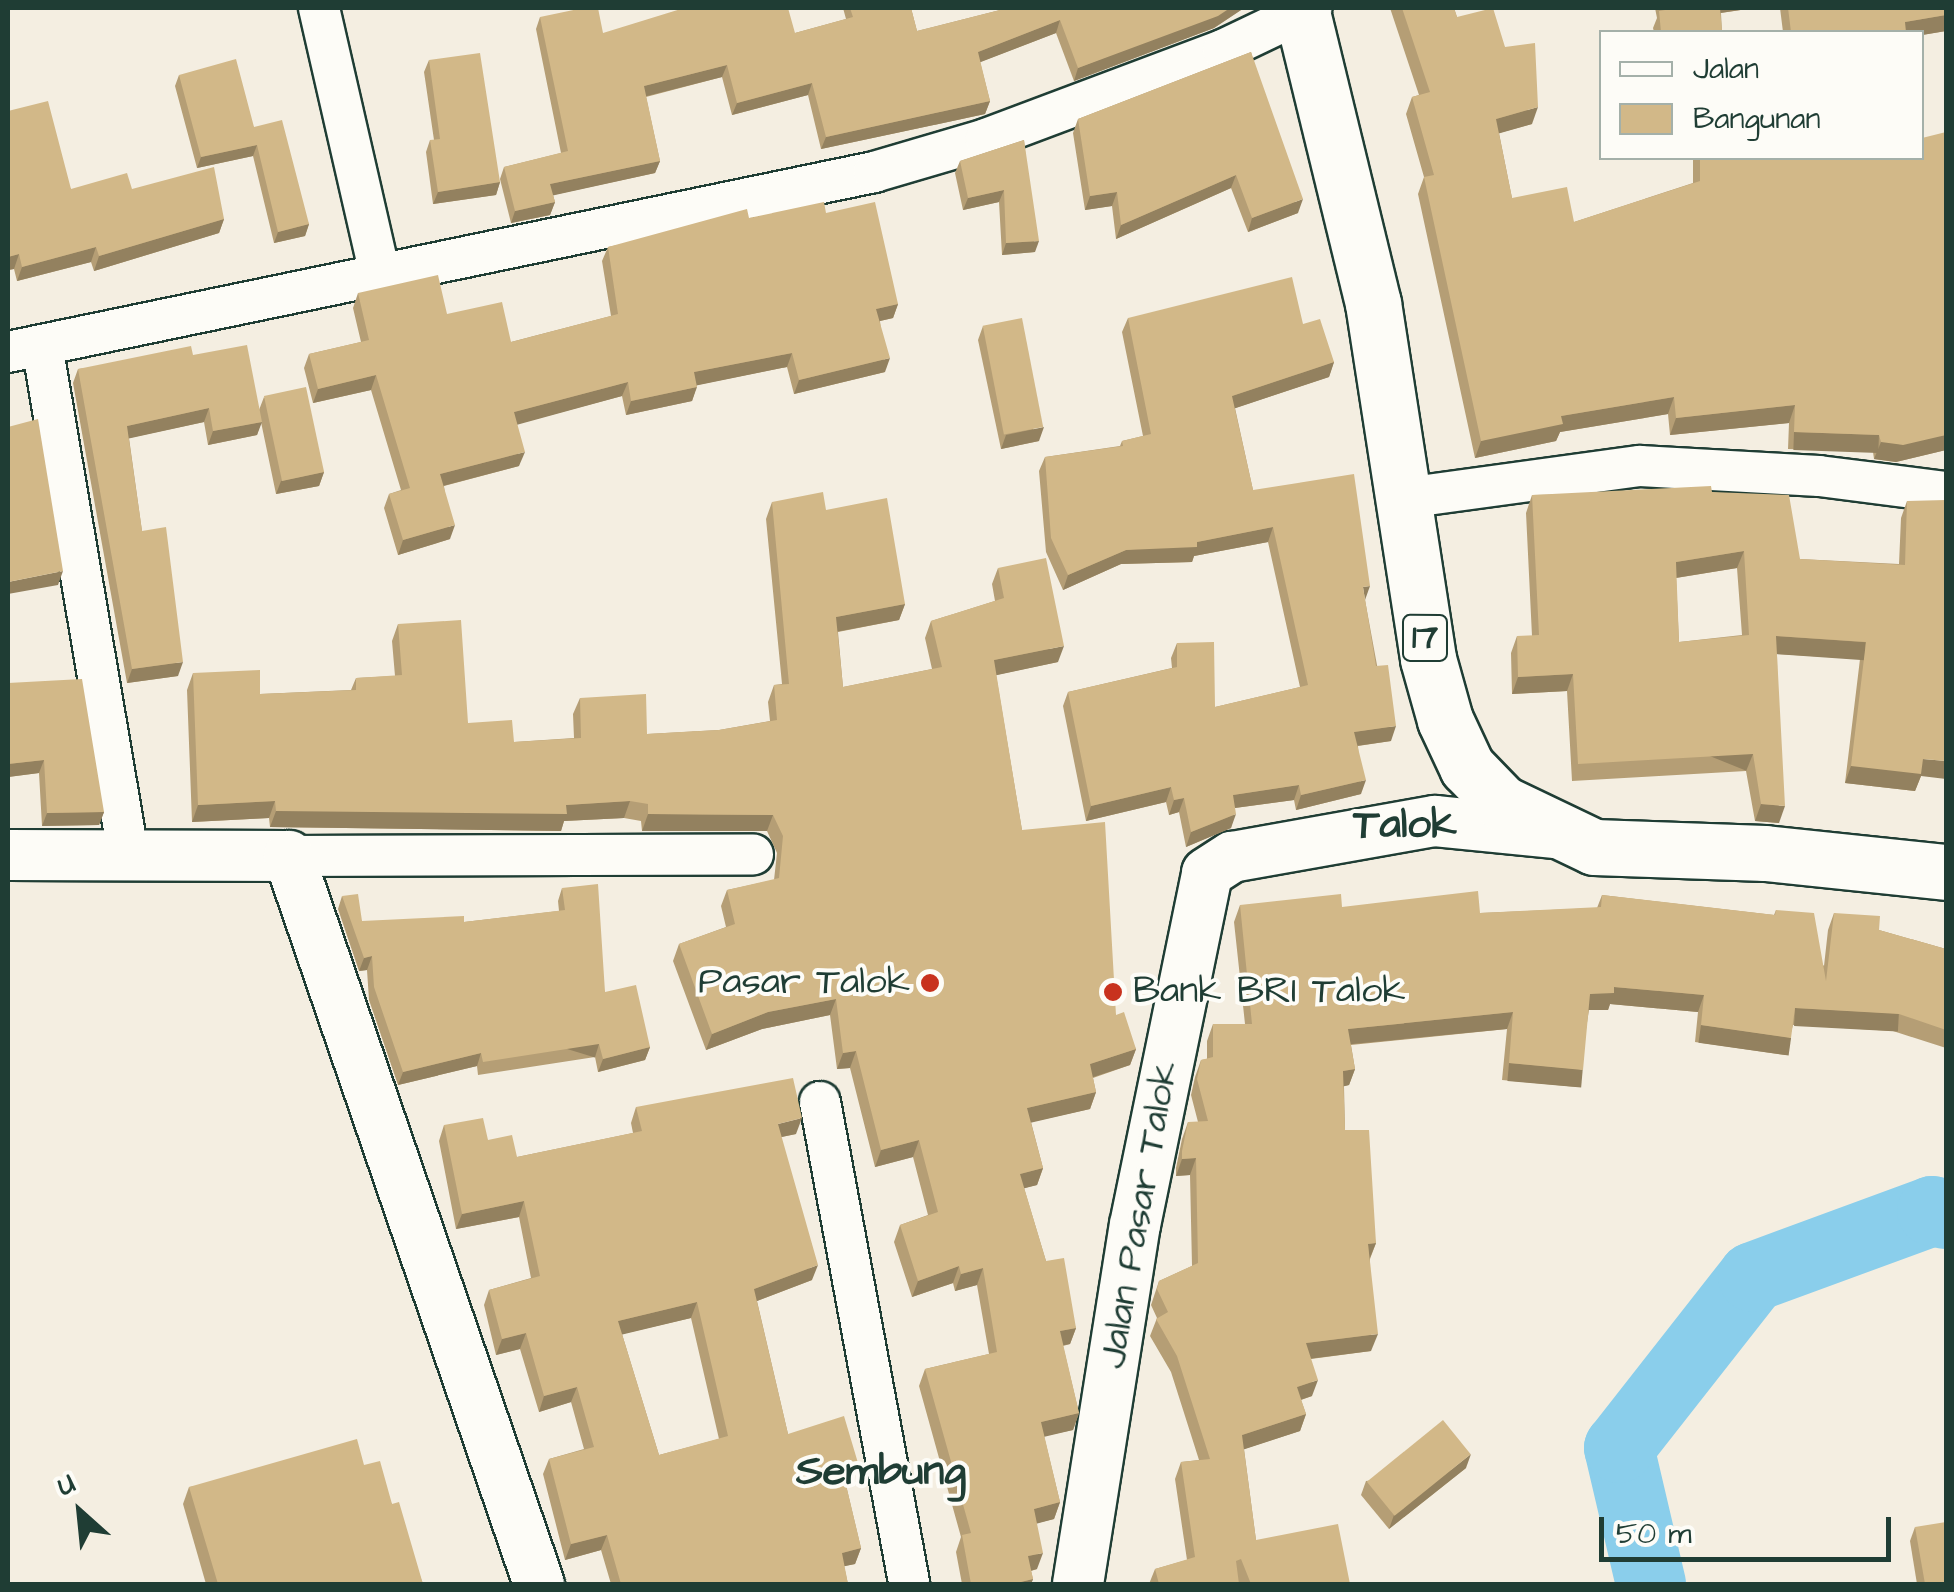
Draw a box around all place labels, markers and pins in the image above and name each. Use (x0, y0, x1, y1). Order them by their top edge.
place label: Pasar Talok (698, 960, 910, 1006)
place label: Bank BRI Talok (1133, 969, 1406, 1015)
marker: Pasar Talok (919, 972, 941, 994)
marker: Bank BRI Talok (1102, 981, 1124, 1003)

